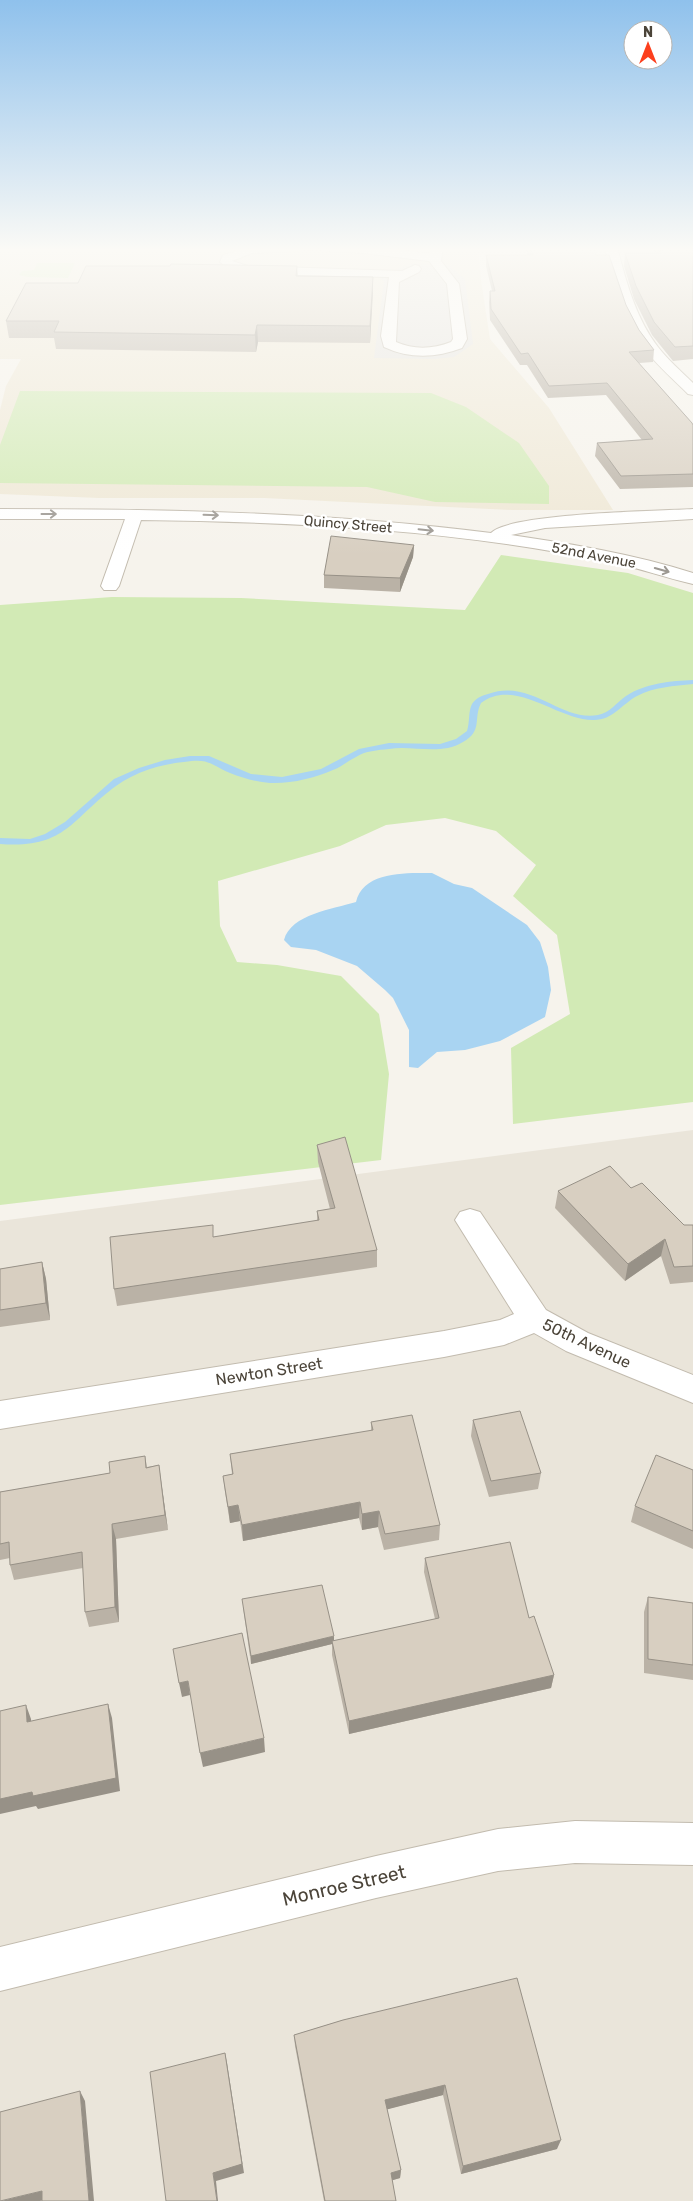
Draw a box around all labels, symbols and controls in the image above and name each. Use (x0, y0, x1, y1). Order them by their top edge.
north arrow (623, 20, 673, 70)
text: N (643, 24, 653, 41)
one-way arrow (40, 509, 56, 519)
one-way arrow (203, 511, 219, 520)
street label: Quincy Street (303, 512, 393, 537)
one-way arrow (417, 526, 433, 535)
street label: 52nd Avenue (550, 539, 638, 572)
one-way arrow (654, 565, 670, 575)
street label: 50th Avenue (540, 1315, 634, 1372)
street label: Newton Street (214, 1354, 324, 1389)
street label: Monroe Street (280, 1860, 408, 1911)

